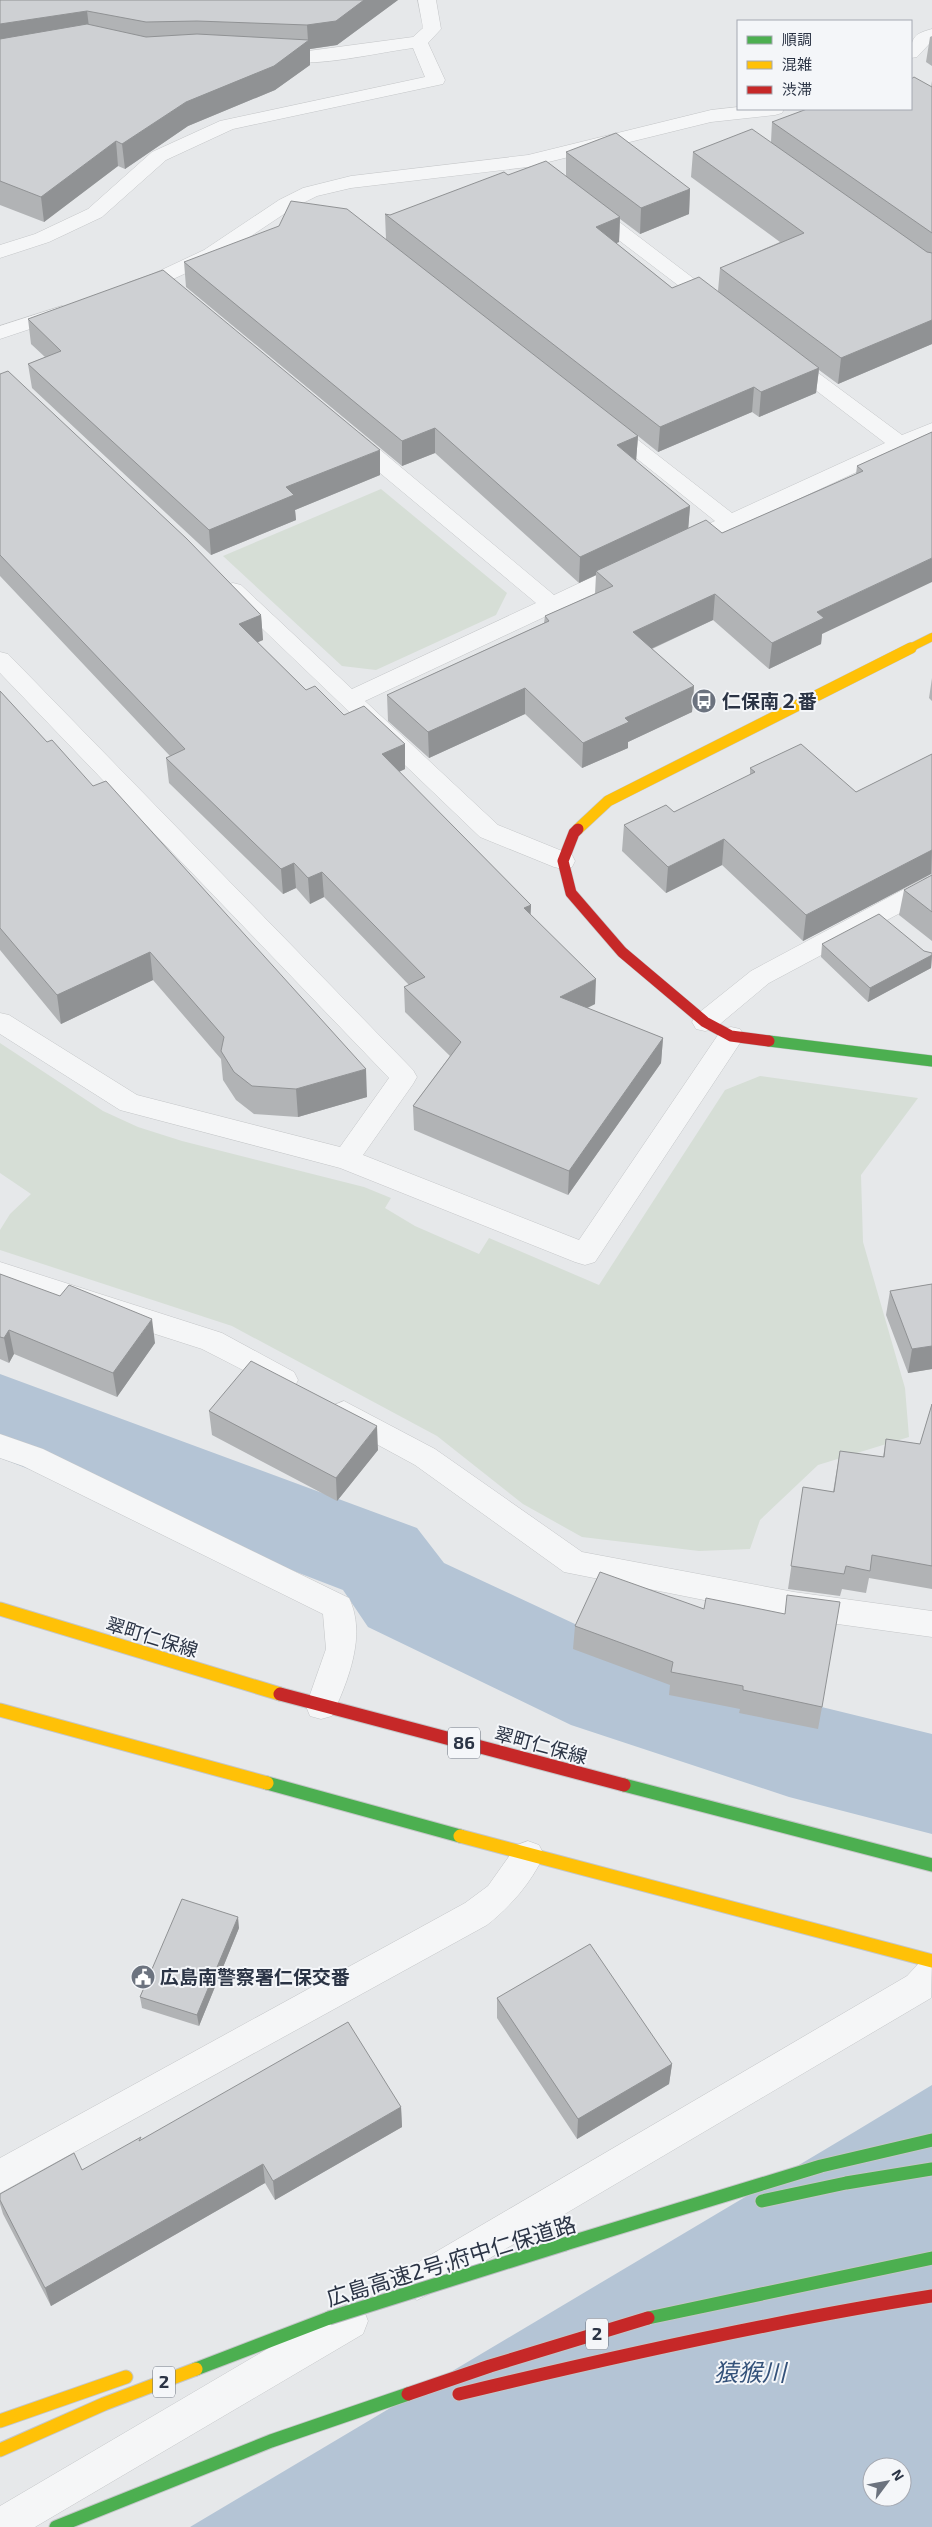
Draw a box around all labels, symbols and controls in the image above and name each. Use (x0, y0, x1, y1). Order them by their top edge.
legend (737, 20, 912, 110)
text: 順調 (782, 30, 812, 48)
text: 混雑 (782, 55, 812, 73)
text: 渋滞 (782, 80, 812, 98)
bus stop icon: 仁保南２番 (691, 688, 717, 714)
place label: 仁保南２番 (722, 689, 817, 712)
street label: 翠町仁保線 (103, 1612, 201, 1661)
street label: 翠町仁保線 (492, 1721, 590, 1768)
road number: 86 (448, 1728, 480, 1759)
public building icon: 広島南警察署仁保交番 (130, 1964, 156, 1990)
place label: 広島南警察署仁保交番 (160, 1965, 350, 1988)
street label: 広島高速2号;府中仁保道路 (323, 2210, 579, 2310)
road number: 2 (586, 2318, 608, 2350)
water label: 猿猴川 (714, 2357, 789, 2386)
road number: 2 (153, 2366, 175, 2398)
north arrow (862, 2457, 912, 2507)
text: N (889, 2466, 908, 2484)

